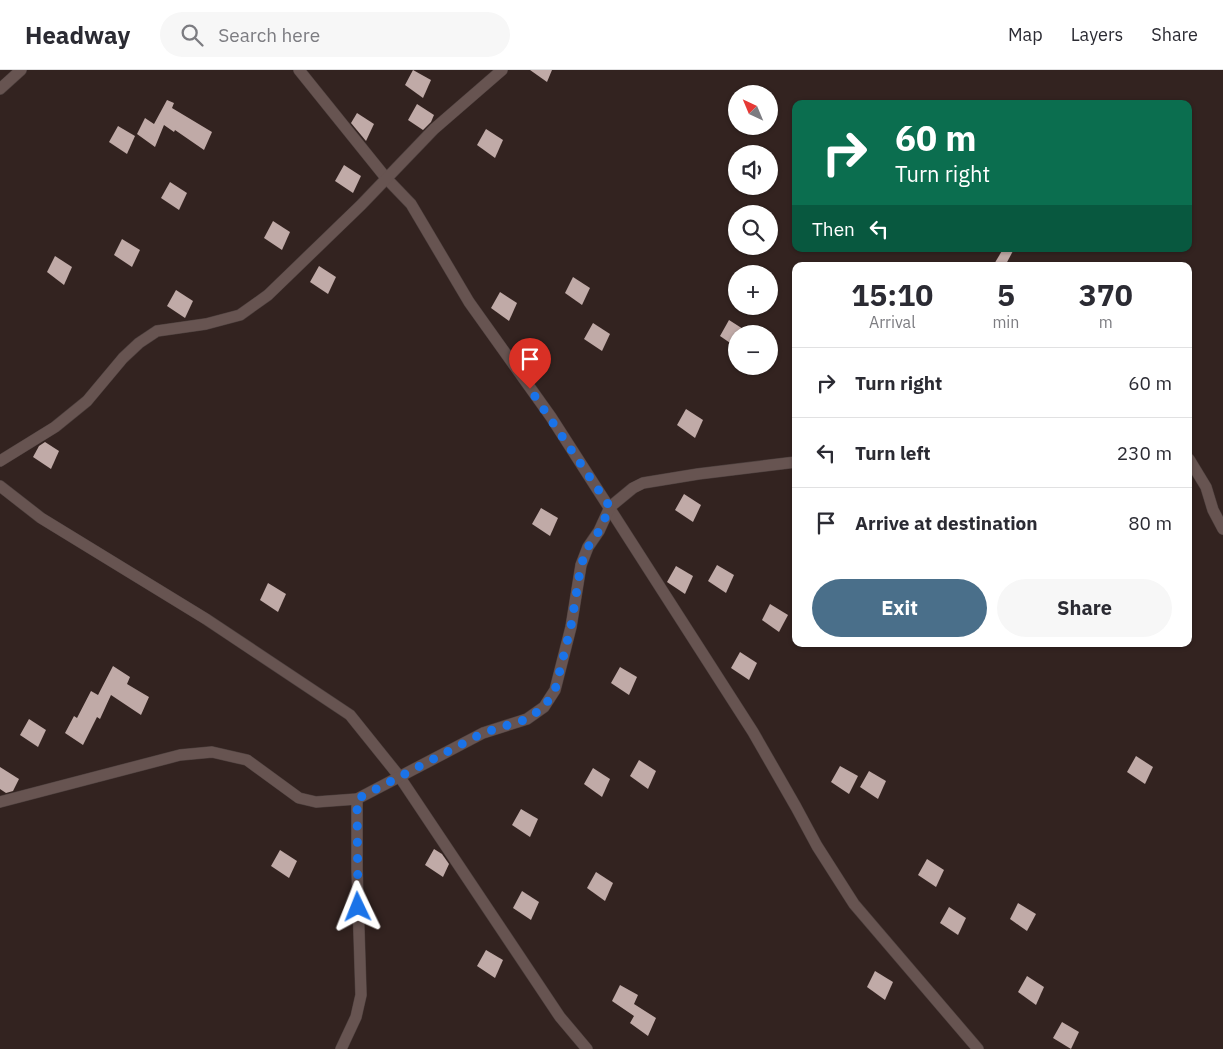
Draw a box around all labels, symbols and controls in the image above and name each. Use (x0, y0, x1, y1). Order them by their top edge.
search box (160, 12, 510, 57)
text: Headway (25, 19, 130, 51)
icon: search (178, 21, 206, 49)
text: Search here (218, 23, 320, 47)
text: Map (1008, 23, 1043, 46)
text: Layers (1071, 23, 1123, 46)
text: Share (1151, 23, 1198, 46)
north arrow (728, 85, 778, 135)
map controls (728, 85, 778, 375)
text: 60 m (895, 115, 977, 161)
icon: right (812, 120, 877, 185)
button: sound (728, 145, 778, 195)
text: Turn right (895, 159, 990, 188)
button: search (728, 205, 778, 255)
icon: left (865, 215, 893, 243)
text: Then (812, 217, 855, 241)
button: + (728, 265, 778, 315)
text: 15:10 (851, 275, 933, 314)
text: 5 (997, 275, 1015, 314)
text: 370 (1079, 275, 1133, 314)
text: Arrival (869, 312, 916, 332)
text: min (992, 312, 1019, 332)
text: m (1099, 312, 1113, 332)
button: − (728, 325, 778, 375)
pin (509, 338, 551, 389)
icon: arrive (516, 345, 544, 373)
icon: right (812, 369, 840, 397)
text: Turn right (855, 371, 942, 395)
text: 60 m (1128, 371, 1172, 395)
icon: left (812, 439, 840, 467)
text: Turn left (855, 441, 931, 465)
text: 230 m (1117, 441, 1172, 465)
icon: arrive (812, 509, 840, 537)
text: Arrive at destination (855, 511, 1038, 535)
text: 80 m (1128, 511, 1172, 535)
button: Exit (812, 579, 987, 637)
button: Share (997, 579, 1172, 637)
position arrow (331, 880, 383, 932)

